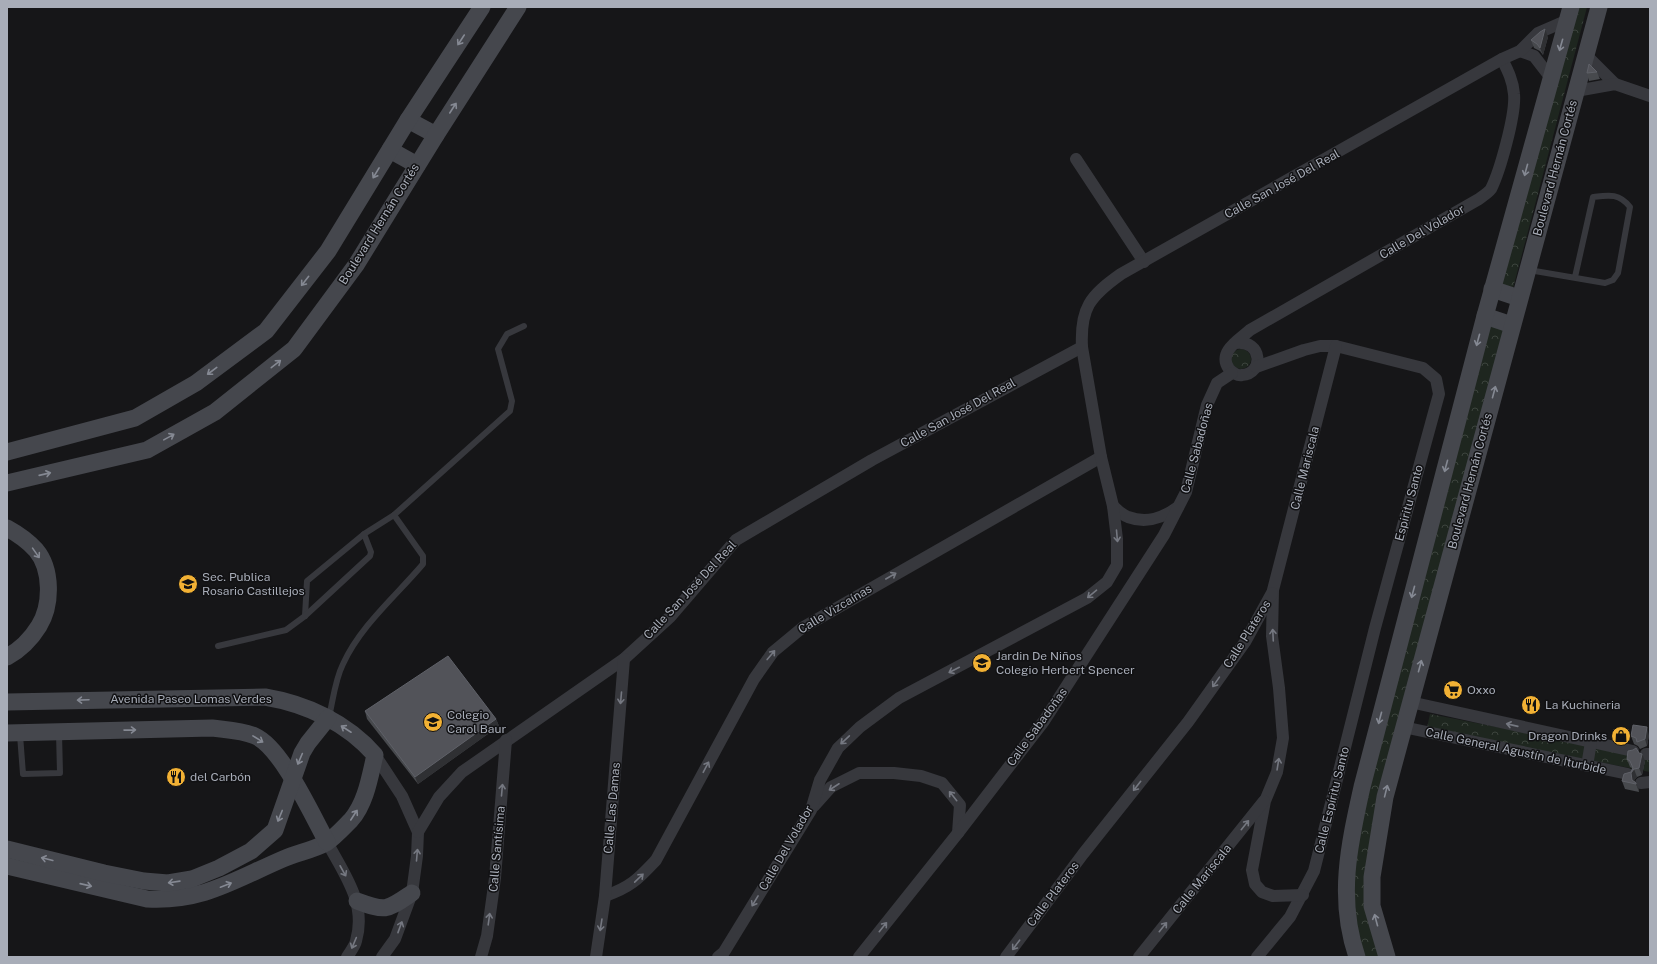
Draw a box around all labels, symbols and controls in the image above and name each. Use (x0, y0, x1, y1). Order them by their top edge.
one-way arrow (456, 34, 464, 46)
one-way arrow (1557, 38, 1564, 51)
street label: Boulevard Hernán Cortés (1530, 99, 1580, 237)
one-way arrow (449, 103, 457, 114)
street label: Calle San José Del Real (1222, 146, 1342, 221)
street label: Boulevard Hernán Cortés (336, 161, 422, 287)
one-way arrow (1521, 163, 1529, 176)
one-way arrow (371, 167, 379, 179)
street label: Calle Del Volador (1377, 202, 1467, 262)
one-way arrow (300, 276, 309, 287)
one-way arrow (1474, 334, 1482, 347)
one-way arrow (270, 359, 281, 368)
one-way arrow (207, 367, 218, 375)
street label: Calle San José Del Real (898, 375, 1018, 450)
one-way arrow (1490, 385, 1498, 398)
street label: Calle Sabadoñas (1178, 401, 1216, 495)
street label: Boulevard Hernán Cortés (1445, 412, 1495, 550)
street label: Calle Mariscala (1288, 425, 1322, 511)
one-way arrow (163, 433, 175, 441)
one-way arrow (1441, 459, 1449, 472)
street label: Espiritu Santo (1392, 463, 1426, 543)
one-way arrow (38, 469, 51, 477)
one-way arrow (1113, 529, 1120, 542)
street label: Calle San José Del Real (641, 538, 739, 642)
one-way arrow (32, 547, 41, 558)
place label: Sec. Publica Rosario Castillejos (202, 570, 305, 598)
one-way arrow (885, 572, 897, 580)
school or university icon: Sec. Publica Rosario Castillejos (177, 573, 199, 595)
street label: Calle Vizcaínas (796, 582, 874, 636)
one-way arrow (1409, 585, 1416, 598)
one-way arrow (1087, 589, 1098, 598)
street label: Calle Plateros (1221, 597, 1273, 671)
one-way arrow (1269, 629, 1276, 642)
place label: Jardin De Niños Colegio Herbert Spencer (996, 649, 1135, 677)
one-way arrow (767, 650, 776, 660)
school or university icon: Jardin De Niños Colegio Herbert Spencer (971, 652, 993, 674)
one-way arrow (1417, 660, 1424, 673)
one-way arrow (948, 667, 960, 674)
one-way arrow (1212, 677, 1220, 688)
supermarket icon: Oxxo (1442, 679, 1464, 701)
place label: Oxxo (1467, 683, 1496, 697)
street label: Calle Sabadoñas (1004, 685, 1070, 769)
one-way arrow (618, 691, 625, 704)
street label: Avenida Paseo Lomas Verdes (110, 692, 272, 706)
restaurant icon: La Kuchineria (1520, 694, 1542, 716)
one-way arrow (77, 696, 90, 704)
place label: La Kuchineria (1545, 698, 1621, 712)
place label: Colegio Carol Baur (447, 708, 506, 736)
school or university icon: Colegio Carol Baur (422, 711, 444, 733)
one-way arrow (1376, 711, 1384, 724)
one-way arrow (1506, 720, 1519, 728)
one-way arrow (341, 725, 352, 733)
street label: Calle General Agustín de Iturbide (1424, 725, 1608, 777)
shop icon: Dragon Drinks (1610, 725, 1632, 747)
one-way arrow (123, 726, 136, 734)
place label: Dragon Drinks (1528, 729, 1607, 743)
one-way arrow (252, 735, 263, 743)
one-way arrow (840, 736, 851, 745)
street label: Calle Espíritu Santo (1312, 745, 1352, 855)
one-way arrow (296, 752, 303, 764)
one-way arrow (1275, 758, 1283, 771)
one-way arrow (702, 761, 710, 773)
street label: Calle Las Damas (601, 762, 623, 854)
restaurant icon: del Carbón (165, 766, 187, 788)
place label: del Carbón (190, 770, 251, 784)
one-way arrow (1133, 780, 1141, 791)
one-way arrow (828, 783, 840, 791)
one-way arrow (499, 784, 506, 797)
one-way arrow (1383, 785, 1391, 798)
one-way arrow (948, 791, 957, 802)
street label: Calle Del Volador (756, 803, 816, 893)
street label: Calle Santísima (486, 805, 508, 893)
one-way arrow (276, 810, 284, 822)
one-way arrow (350, 810, 358, 821)
one-way arrow (1240, 820, 1249, 831)
street label: Calle Mariscala (1170, 841, 1234, 917)
one-way arrow (413, 849, 420, 862)
one-way arrow (41, 855, 54, 862)
street label: Calle Plateros (1024, 859, 1082, 929)
one-way arrow (339, 865, 347, 877)
one-way arrow (634, 873, 644, 882)
one-way arrow (168, 878, 181, 886)
one-way arrow (219, 881, 231, 889)
one-way arrow (79, 882, 92, 890)
one-way arrow (750, 895, 758, 907)
one-way arrow (485, 913, 493, 926)
one-way arrow (1372, 914, 1379, 927)
one-way arrow (597, 918, 605, 931)
one-way arrow (396, 921, 404, 933)
one-way arrow (879, 921, 888, 932)
one-way arrow (1159, 921, 1168, 932)
one-way arrow (350, 937, 357, 949)
one-way arrow (1011, 939, 1020, 950)

